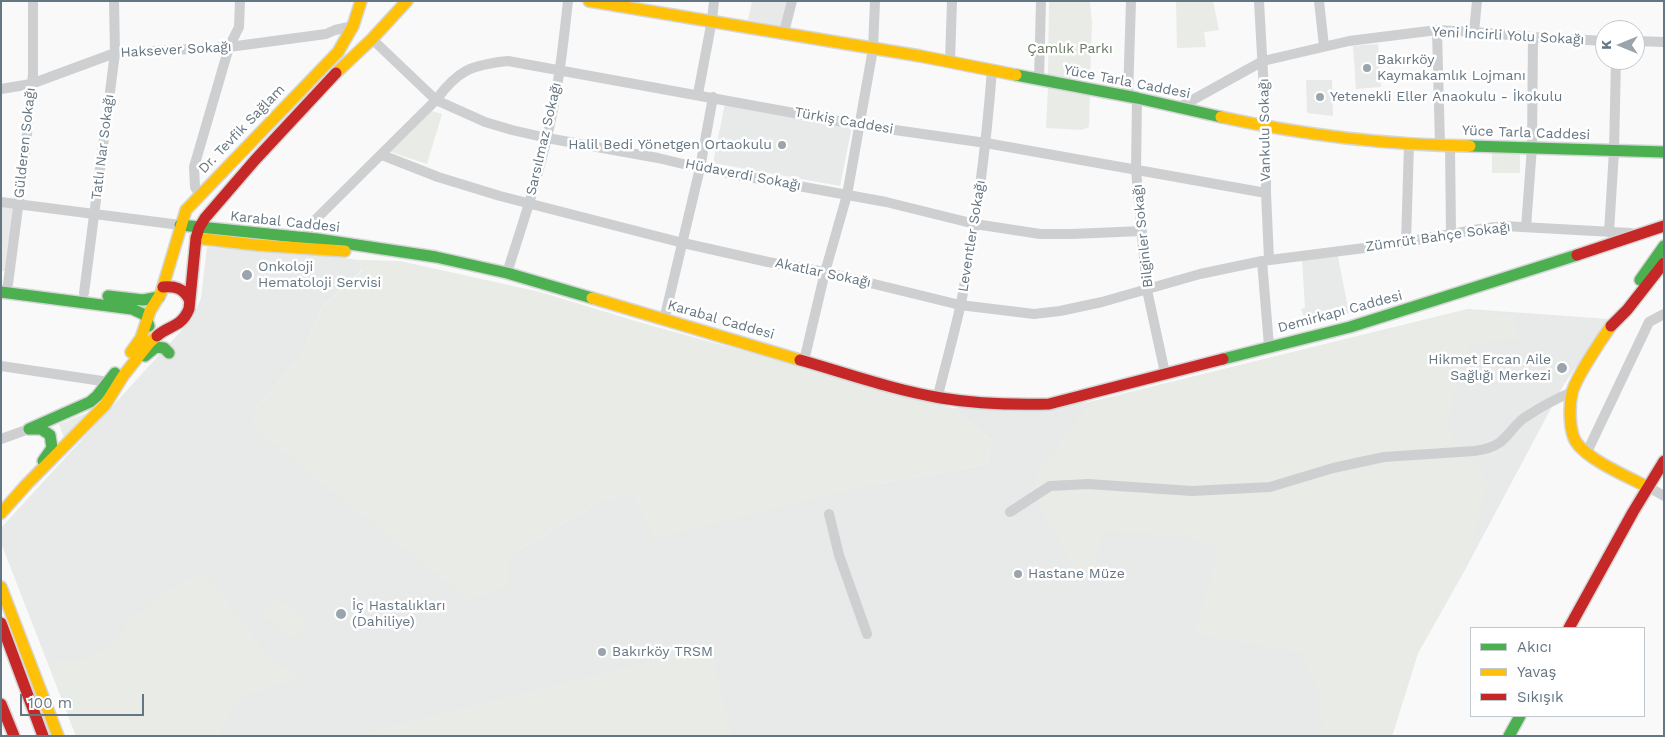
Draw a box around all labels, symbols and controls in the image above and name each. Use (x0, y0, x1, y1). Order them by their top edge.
north arrow (1595, 20, 1645, 70)
street label: Yeni İncirli Yolu Sokağı (1431, 24, 1585, 48)
street label: Haksever Sokağı (120, 39, 232, 61)
text: K (1598, 40, 1614, 50)
park label: Çamlık Parkı (1027, 41, 1113, 57)
place label: Bakırköy Kaymakamlık Lojmanı (1377, 52, 1526, 84)
street label: Yüce Tarla Caddesi (1062, 61, 1192, 103)
marker: Bakırköy Kaymakamlık Lojmanı (1361, 62, 1373, 74)
street label: Vankulu Sokağı (1256, 78, 1274, 182)
street label: Dr. Tevfik Sağlam (195, 81, 289, 177)
street label: Sarsılmaz Sokağı (523, 81, 565, 197)
street label: Gülderen Sokağı (11, 87, 39, 199)
place label: Yetenekli Eller Anaokulu - İkokulu (1330, 89, 1562, 105)
marker: Yetenekli Eller Anaokulu - İkokulu (1314, 91, 1326, 103)
street label: Tatlı Nar Sokağı (88, 93, 118, 201)
street label: Türkiş Caddesi (793, 104, 895, 138)
street label: Yüce Tarla Caddesi (1461, 122, 1591, 144)
place label: Halil Bedi Yönetgen Ortaokulu (568, 137, 772, 153)
marker: Halil Bedi Yönetgen Ortaokulu (776, 139, 788, 151)
street label: Hüdaverdi Sokağı (684, 156, 802, 194)
street label: Leventler Sokağı (955, 179, 989, 293)
street label: Bilginler Sokağı (1129, 183, 1157, 289)
street label: Karabal Caddesi (229, 208, 341, 236)
street label: Zümrüt Bahçe Sokağı (1364, 219, 1512, 255)
street label: Akatlar Sokağı (774, 255, 872, 291)
place label: Onkoloji Hematoloji Servisi (258, 259, 381, 292)
marker: Onkoloji Hematoloji Servisi (240, 268, 254, 282)
street label: Demirkapı Caddesi (1276, 287, 1404, 337)
street label: Karabal Caddesi (666, 297, 776, 343)
place label: Hikmet Ercan Aile Sağlığı Merkezi (1428, 352, 1551, 384)
marker: Hikmet Ercan Aile Sağlığı Merkezi (1555, 361, 1569, 375)
place label: Hastane Müze (1028, 566, 1125, 582)
marker: Hastane Müze (1012, 568, 1024, 580)
place label: İç Hastalıkları (Dahiliye) (352, 598, 446, 630)
marker: İç Hastalıkları (Dahiliye) (334, 607, 348, 621)
legend (1470, 627, 1645, 717)
text: Akıcı (1517, 638, 1552, 656)
place label: Bakırköy TRSM (612, 644, 713, 660)
marker: Bakırköy TRSM (596, 646, 608, 658)
text: Yavaş (1517, 663, 1557, 681)
scale bar (22, 684, 146, 716)
text: Sıkışık (1517, 688, 1563, 706)
text: 100 m (28, 694, 72, 712)

